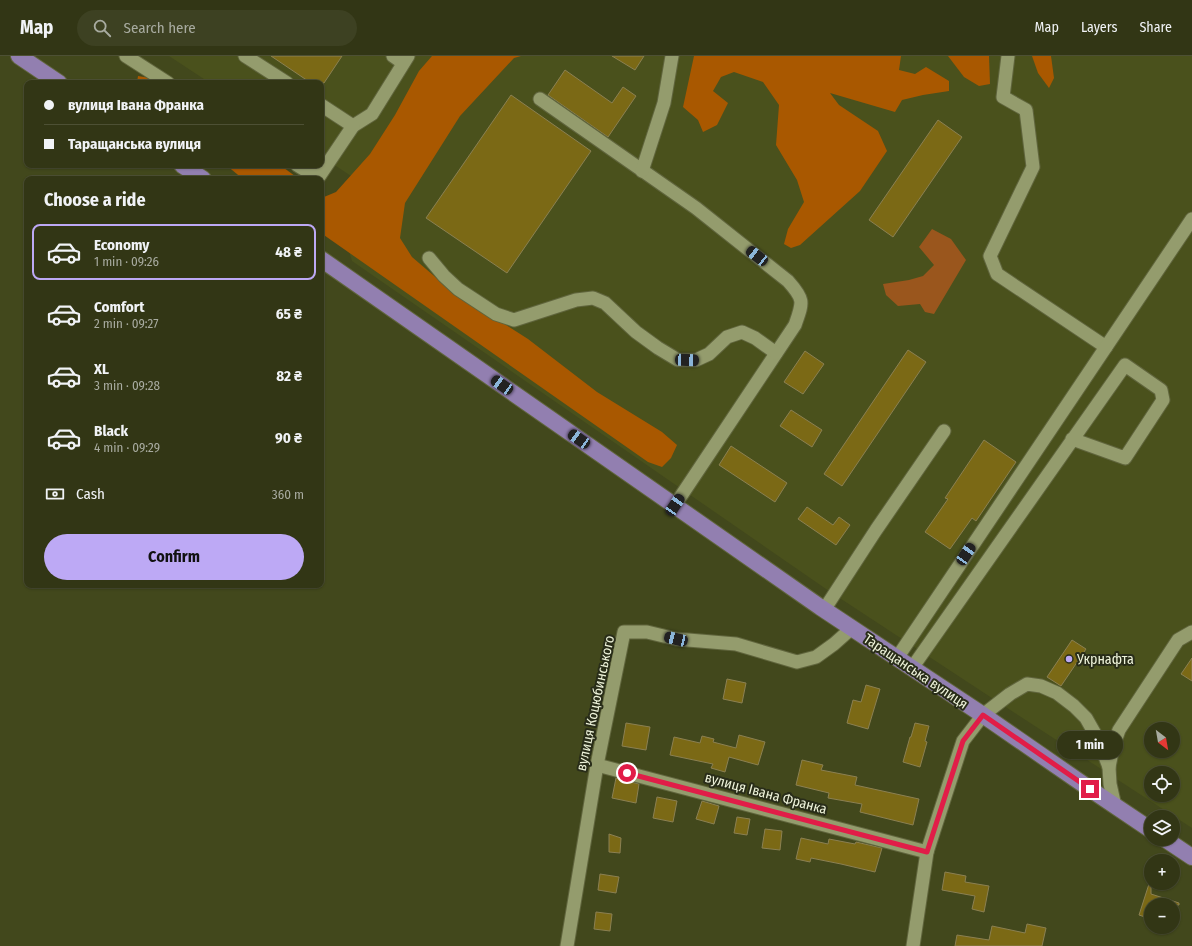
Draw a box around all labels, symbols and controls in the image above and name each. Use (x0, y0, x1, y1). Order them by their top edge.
search box (77, 10, 357, 46)
text: Map (20, 16, 53, 39)
icon: search (91, 17, 113, 39)
text: Search here (123, 19, 196, 37)
text: Map (1035, 19, 1059, 36)
text: Layers (1081, 19, 1117, 36)
text: Share (1139, 19, 1172, 36)
text: вулиця Івана Франка (68, 96, 204, 114)
text: Таращанська вулиця (68, 135, 201, 153)
text: Choose a ride (44, 189, 146, 211)
icon: car (46, 234, 82, 270)
text: Economy (94, 236, 149, 254)
text: 48 ₴ (275, 243, 302, 261)
car (744, 244, 770, 268)
text: 1 min · 09:26 (94, 254, 159, 269)
icon: car (46, 296, 82, 332)
text: Comfort (94, 298, 145, 316)
text: 65 ₴ (276, 305, 302, 323)
text: 2 min · 09:27 (94, 316, 158, 331)
car (675, 354, 699, 366)
icon: car (46, 358, 82, 394)
text: XL (94, 360, 109, 378)
text: 82 ₴ (276, 367, 302, 385)
car (489, 373, 515, 397)
text: 3 min · 09:28 (94, 378, 160, 393)
icon: car (46, 420, 82, 456)
text: Black (94, 422, 128, 440)
car (566, 427, 592, 451)
text: 90 ₴ (275, 429, 302, 447)
text: 4 min · 09:29 (94, 440, 160, 455)
icon: cash (44, 483, 66, 505)
text: Cash (76, 485, 105, 503)
text: 360 m (272, 487, 304, 502)
car (663, 492, 687, 518)
button: Confirm (44, 534, 304, 580)
car (954, 541, 978, 567)
car (663, 630, 689, 648)
street label: Таращанська вулиця (860, 630, 971, 713)
street label: вулиця Коцюбинського (573, 634, 618, 772)
place label: Укрнафта (1076, 651, 1134, 668)
marker: Укрнафта (1064, 654, 1074, 664)
north arrow (1144, 722, 1180, 758)
map controls (1144, 722, 1180, 934)
callout: 1 min (1057, 731, 1123, 759)
text: 1 min (1076, 737, 1104, 752)
route start (618, 764, 636, 782)
button: locate (1144, 766, 1180, 802)
street label: вулиця Івана Франка (703, 769, 829, 818)
route end (1081, 780, 1099, 798)
button: layers (1144, 810, 1180, 846)
button: + (1144, 854, 1180, 890)
button: − (1144, 898, 1180, 934)

